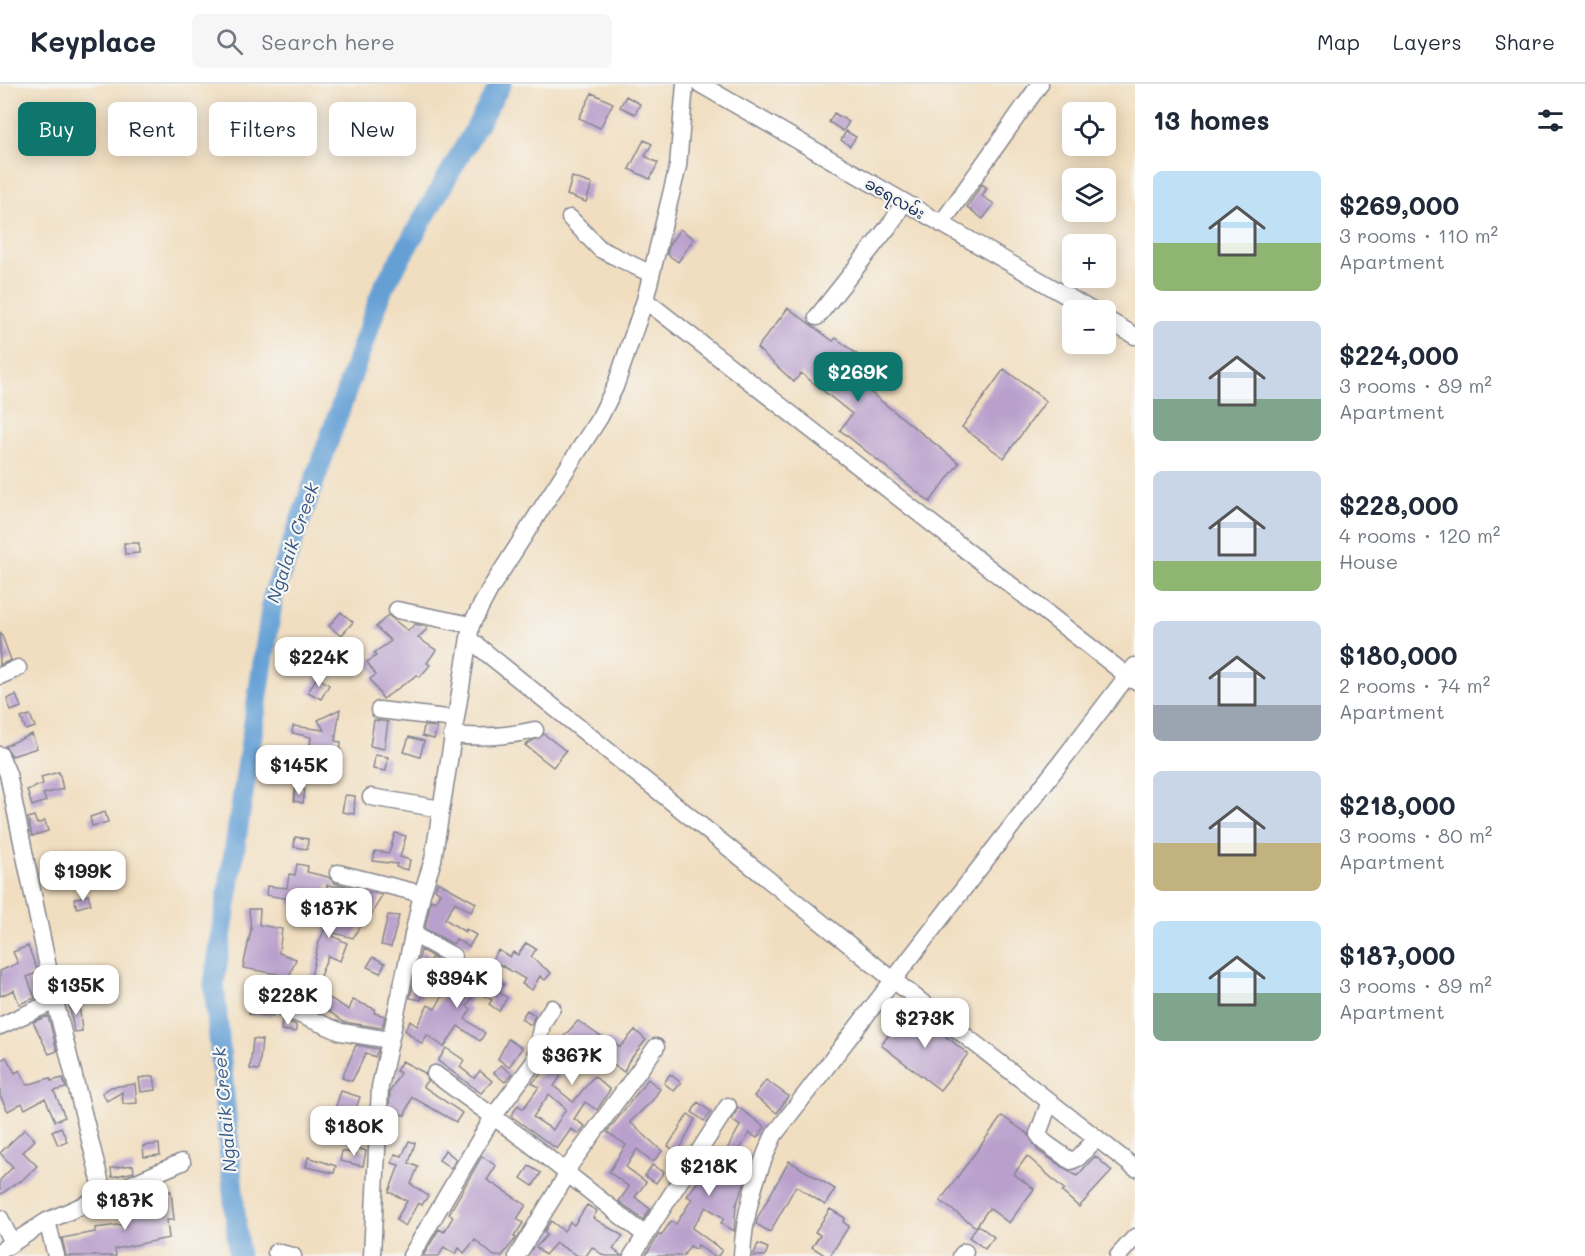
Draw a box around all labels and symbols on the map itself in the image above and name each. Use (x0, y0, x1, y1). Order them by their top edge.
street label: ခရေလမ်း (859, 172, 929, 227)
pin: $269K (816, 352, 900, 403)
water label: Ngalaik Creek (260, 479, 324, 606)
pin: $224K (277, 637, 361, 688)
pin: $145K (257, 745, 341, 796)
pin: $199K (41, 851, 125, 902)
pin: $187K (287, 888, 371, 939)
pin: $394K (415, 958, 499, 1009)
pin: $135K (34, 965, 118, 1016)
pin: $228K (246, 975, 330, 1026)
pin: $273K (883, 998, 967, 1049)
pin: $367K (530, 1035, 614, 1086)
water label: Ngalaik Creek (207, 1046, 241, 1174)
pin: $180K (312, 1106, 396, 1157)
pin: $218K (667, 1146, 751, 1197)
pin: $187K (83, 1180, 167, 1231)

